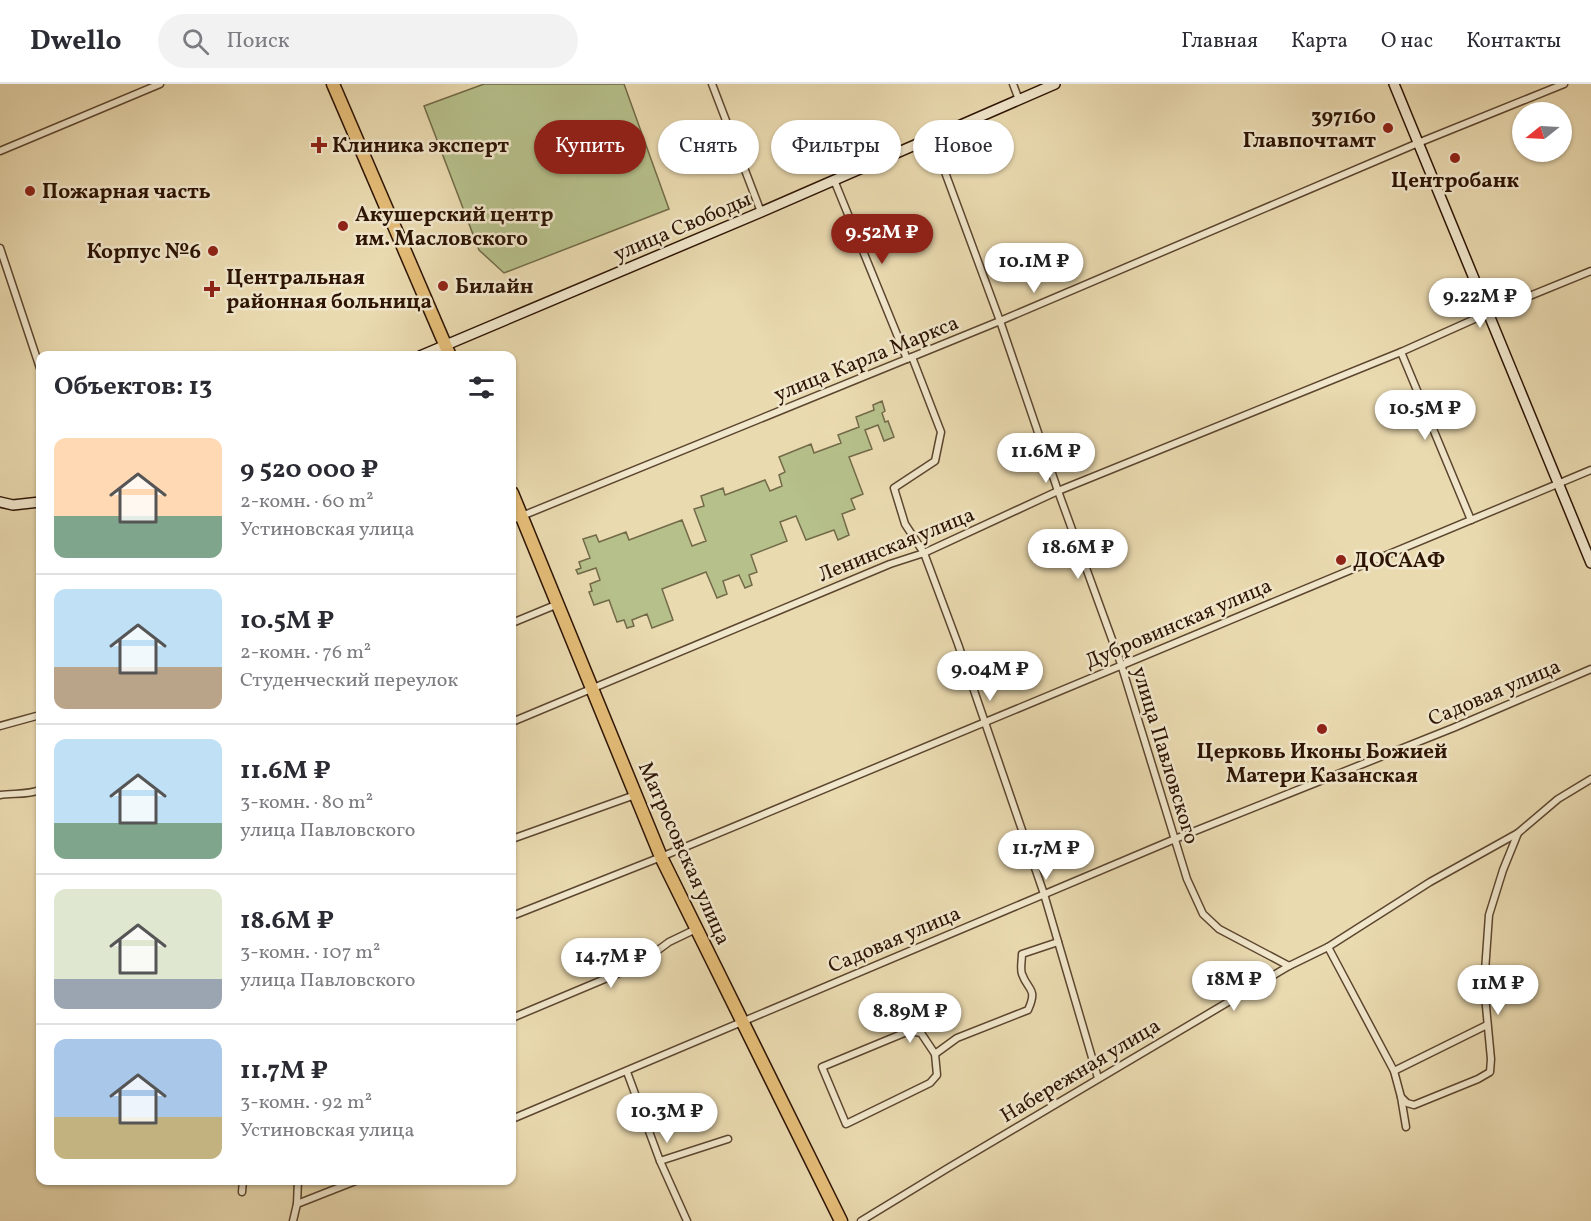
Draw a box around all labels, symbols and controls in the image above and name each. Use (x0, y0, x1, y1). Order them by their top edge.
search box (158, 14, 578, 68)
text: Dwello (30, 22, 122, 61)
icon: search (179, 25, 212, 58)
text: Поиск (227, 26, 290, 57)
text: Главная (1181, 27, 1258, 56)
text: Карта (1291, 27, 1348, 56)
text: О нас (1381, 27, 1433, 56)
text: Контакты (1466, 27, 1561, 56)
north arrow (1512, 102, 1572, 162)
map controls (1512, 102, 1572, 162)
place label: 397160 Главпочтамт (1243, 103, 1376, 156)
chip: Купить (534, 120, 646, 174)
chip: Снять (658, 120, 759, 174)
chip: Фильтры (771, 120, 901, 174)
chip: Новое (913, 120, 1014, 174)
marker: 397160 Главпочтамт (1381, 121, 1395, 135)
place label: Клиника эксперт (332, 132, 509, 161)
marker: Клиника эксперт (310, 136, 328, 154)
marker: Центробанк (1448, 151, 1462, 165)
place label: Центробанк (1391, 167, 1519, 196)
place label: Пожарная часть (42, 178, 211, 207)
marker: Пожарная часть (23, 184, 37, 198)
street label: улица Свободы (609, 185, 756, 269)
place label: Акушерский центр им. Масловского (355, 201, 553, 254)
pin: 9.52M ₽ (827, 214, 937, 265)
marker: Акушерский центр им. Масловского (336, 219, 350, 233)
text: 9.52M ₽ (845, 219, 919, 247)
place label: Корпус №6 (86, 238, 201, 267)
pin: 10.1M ₽ (979, 243, 1089, 294)
marker: Корпус №6 (206, 244, 220, 258)
text: 10.1M ₽ (998, 248, 1070, 276)
place label: Центральная районная больница (226, 264, 432, 317)
place label: Билайн (455, 273, 533, 302)
pin: 9.22M ₽ (1425, 278, 1535, 329)
marker: Билайн (436, 279, 450, 293)
marker: Центральная районная больница (203, 280, 221, 298)
text: 9.22M ₽ (1443, 283, 1517, 311)
street label: улица Карла Маркса (770, 309, 963, 410)
text: Объектов: 13 (54, 369, 212, 405)
icon: filters (465, 371, 498, 404)
pin: 10.5M ₽ (1370, 390, 1480, 441)
text: 10.5M ₽ (1389, 395, 1461, 423)
pin: 11.6M ₽ (991, 433, 1101, 484)
text: 11.6M ₽ (1011, 438, 1081, 466)
text: 9 520 000 ₽ (240, 452, 378, 488)
icon: home (102, 462, 174, 534)
text: 2-комн. · 60 m² (240, 488, 374, 516)
street label: Ленинская улица (814, 501, 979, 590)
text: Устиновская улица (240, 516, 414, 544)
pin: 18.6M ₽ (1023, 529, 1133, 580)
text: 18.6M ₽ (1042, 534, 1114, 562)
place label: ДОСААФ (1353, 547, 1445, 576)
marker: ДОСААФ (1334, 553, 1348, 567)
street label: Дубровинская улица (1081, 572, 1277, 677)
text: 10.5M ₽ (240, 603, 334, 639)
icon: home (102, 613, 174, 685)
text: 2-комн. · 76 m² (240, 639, 371, 667)
pin: 9.04M ₽ (935, 651, 1045, 702)
street label: Садовая улица (1424, 652, 1565, 734)
text: 9.04M ₽ (951, 656, 1029, 684)
street label: улица Павловского (1124, 663, 1205, 848)
text: Студенческий переулок (240, 667, 458, 695)
marker: Церковь Иконы Божией Матери Казанская (1315, 722, 1329, 736)
place label: Церковь Иконы Божией Матери Казанская (1196, 738, 1448, 791)
text: 11.6M ₽ (240, 753, 331, 789)
street label: Матросовская улица (630, 757, 737, 950)
icon: home (102, 763, 174, 835)
text: 3-комн. · 80 m² (240, 789, 373, 817)
text: улица Павловского (240, 817, 415, 845)
pin: 11.7M ₽ (991, 830, 1101, 881)
text: 11.7M ₽ (1012, 835, 1080, 863)
street label: Садовая улица (824, 899, 965, 981)
text: 18.6M ₽ (240, 903, 334, 939)
icon: home (102, 913, 174, 985)
pin: 14.7M ₽ (556, 938, 666, 989)
text: 3-комн. · 107 m² (240, 939, 380, 967)
text: 14.7M ₽ (575, 943, 647, 971)
pin: 18M ₽ (1192, 961, 1276, 1012)
pin: 11M ₽ (1456, 965, 1540, 1016)
text: 18M ₽ (1206, 966, 1262, 994)
text: улица Павловского (240, 967, 415, 995)
text: 11M ₽ (1471, 970, 1525, 998)
pin: 8.89M ₽ (855, 993, 965, 1044)
text: 8.89M ₽ (872, 998, 948, 1026)
street label: Набережная улица (995, 1012, 1166, 1131)
text: 11.7M ₽ (240, 1053, 328, 1089)
icon: home (102, 1063, 174, 1135)
text: 3-комн. · 92 m² (240, 1089, 372, 1117)
pin: 10.3M ₽ (612, 1093, 722, 1144)
text: 10.3M ₽ (631, 1098, 703, 1126)
text: Устиновская улица (240, 1117, 414, 1145)

